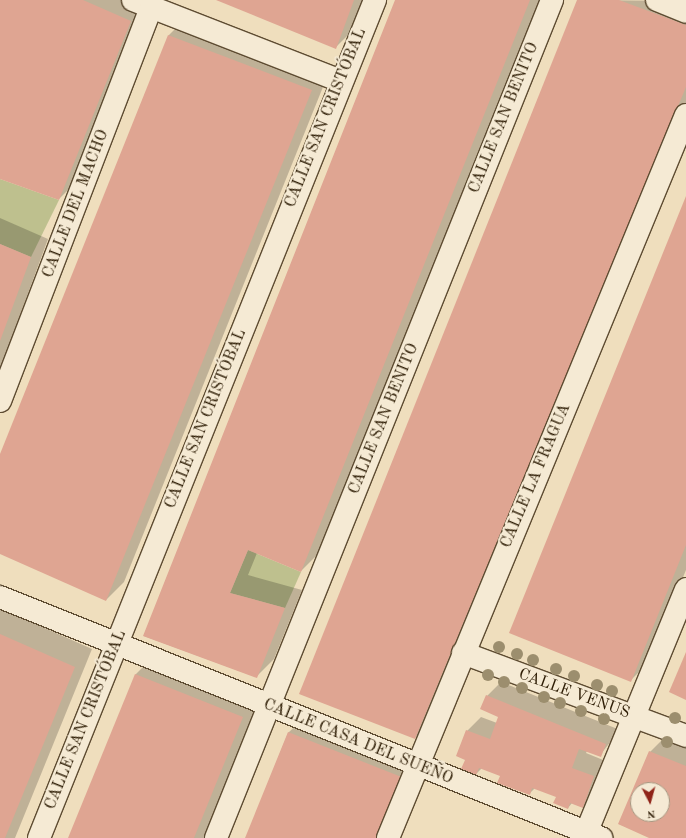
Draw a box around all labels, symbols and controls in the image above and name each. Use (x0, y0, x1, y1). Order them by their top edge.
street label: CALLE SAN CRISTÓBAL (281, 25, 371, 211)
street label: CALLE SAN BENITO (465, 40, 543, 196)
street label: CALLE DEL MACHO (39, 127, 113, 281)
street label: CALLE SAN CRISTÓBAL (161, 326, 251, 512)
street label: CALLE SAN BENITO (345, 341, 423, 497)
street label: CALLE LA FRAGUA (497, 401, 575, 551)
street label: CALLE SAN CRISTÓBAL (41, 627, 131, 813)
street label: CALLE VENUS (516, 665, 632, 723)
street label: CALLE CASA DEL SUEÑO (260, 695, 456, 789)
north arrow (630, 782, 670, 822)
text: N (646, 808, 656, 819)

